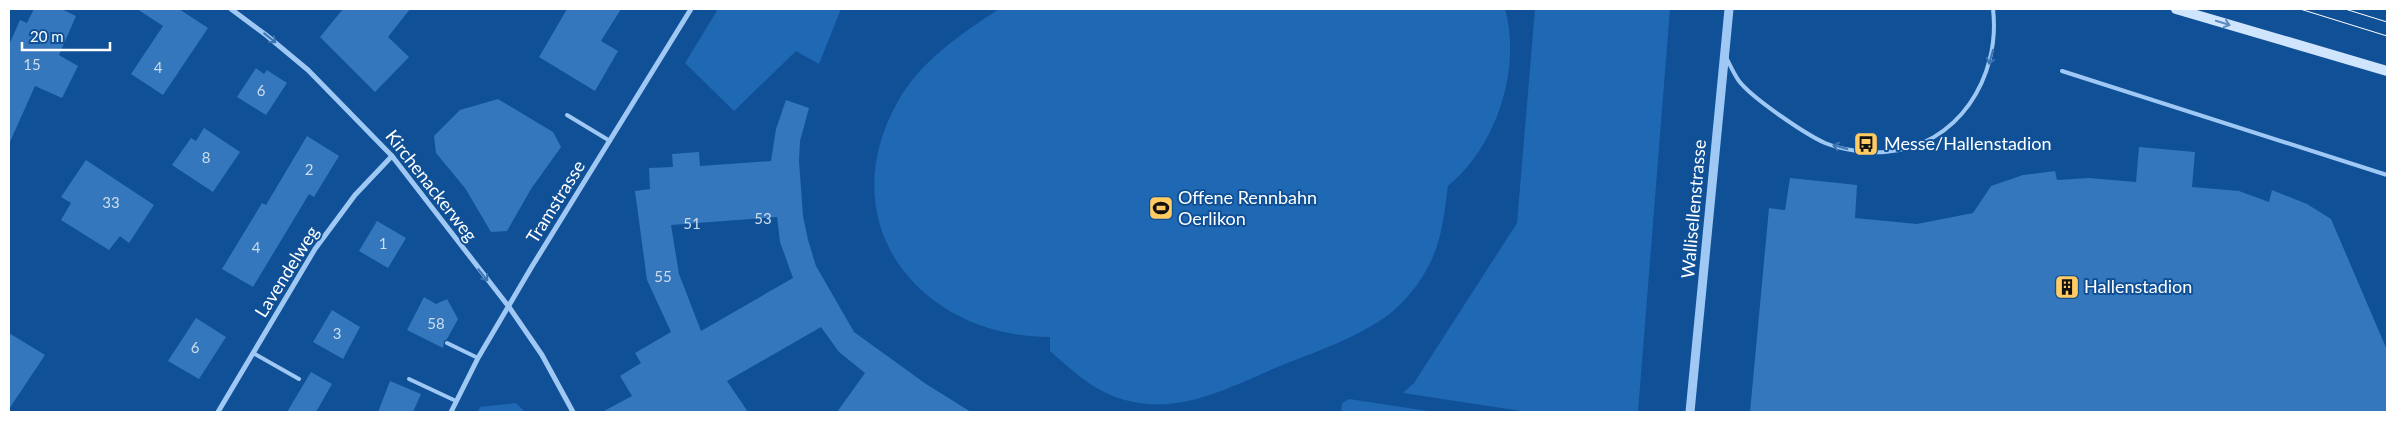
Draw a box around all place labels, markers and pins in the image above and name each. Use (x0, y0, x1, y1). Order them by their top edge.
bus stop icon: Messe/Hallenstadion (1853, 131, 1879, 157)
place label: Messe/Hallenstadion (1884, 132, 2051, 154)
place label: Offene Rennbahn Oerlikon (1178, 186, 1317, 229)
sports icon: Offene Rennbahn Oerlikon (1148, 195, 1174, 221)
building icon: Hallenstadion (2054, 274, 2080, 300)
place label: Hallenstadion (2084, 275, 2192, 297)

